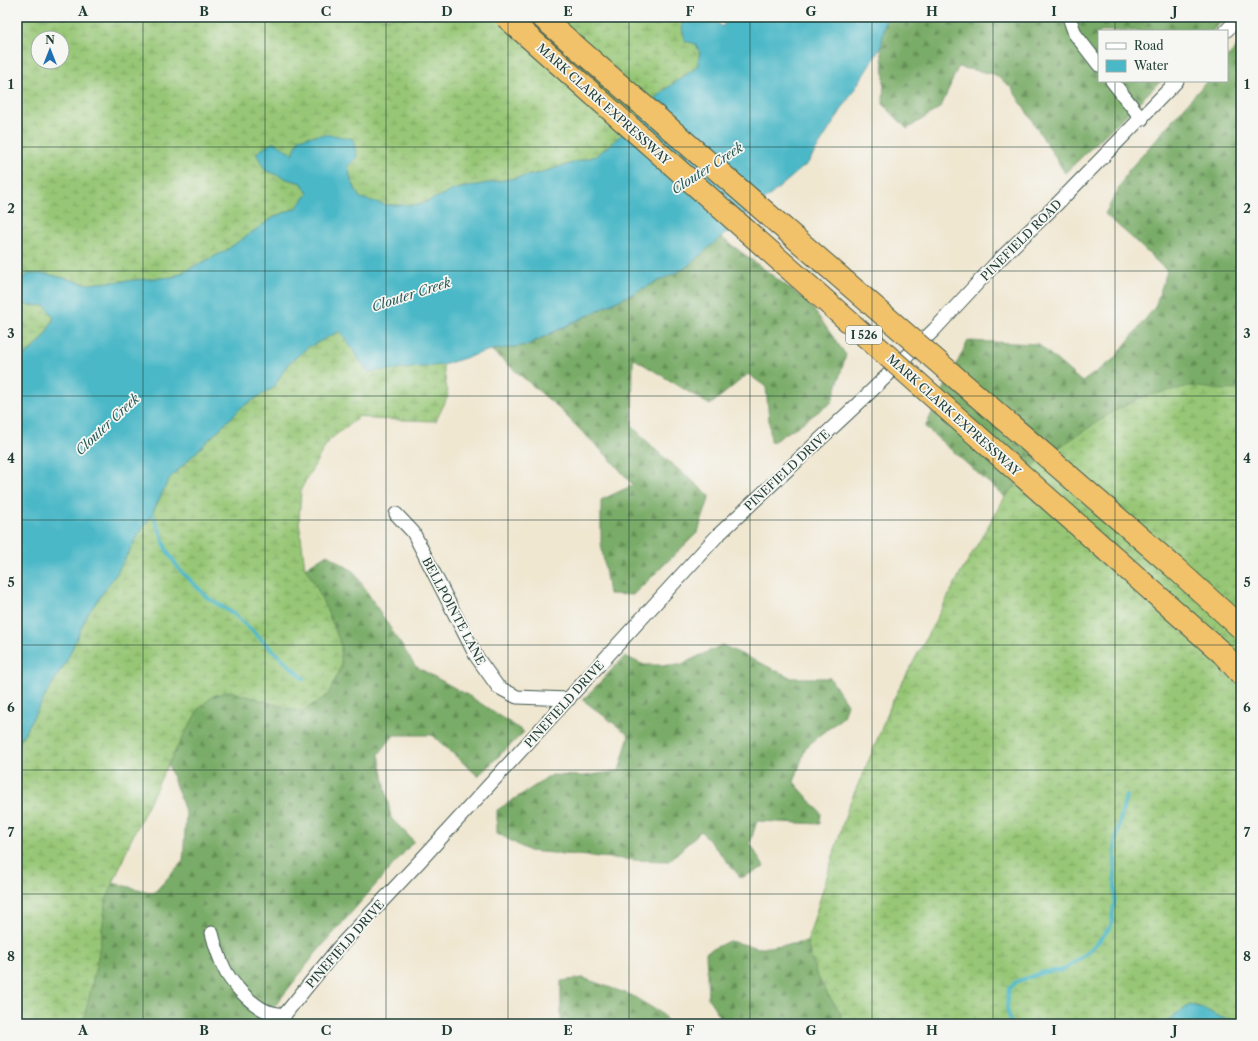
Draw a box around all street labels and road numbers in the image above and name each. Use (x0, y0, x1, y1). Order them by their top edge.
street label: MARK CLARK EXPRESSWAY (534, 40, 674, 168)
street label: PINEFIELD ROAD (977, 196, 1065, 284)
road number: I 526 (846, 326, 882, 344)
street label: MARK CLARK EXPRESSWAY (884, 351, 1024, 479)
street label: PINEFIELD DRIVE (741, 426, 833, 514)
street label: BELLPOINTE LANE (419, 555, 489, 667)
street label: PINEFIELD DRIVE (521, 657, 607, 751)
street label: PINEFIELD DRIVE (303, 897, 387, 991)

